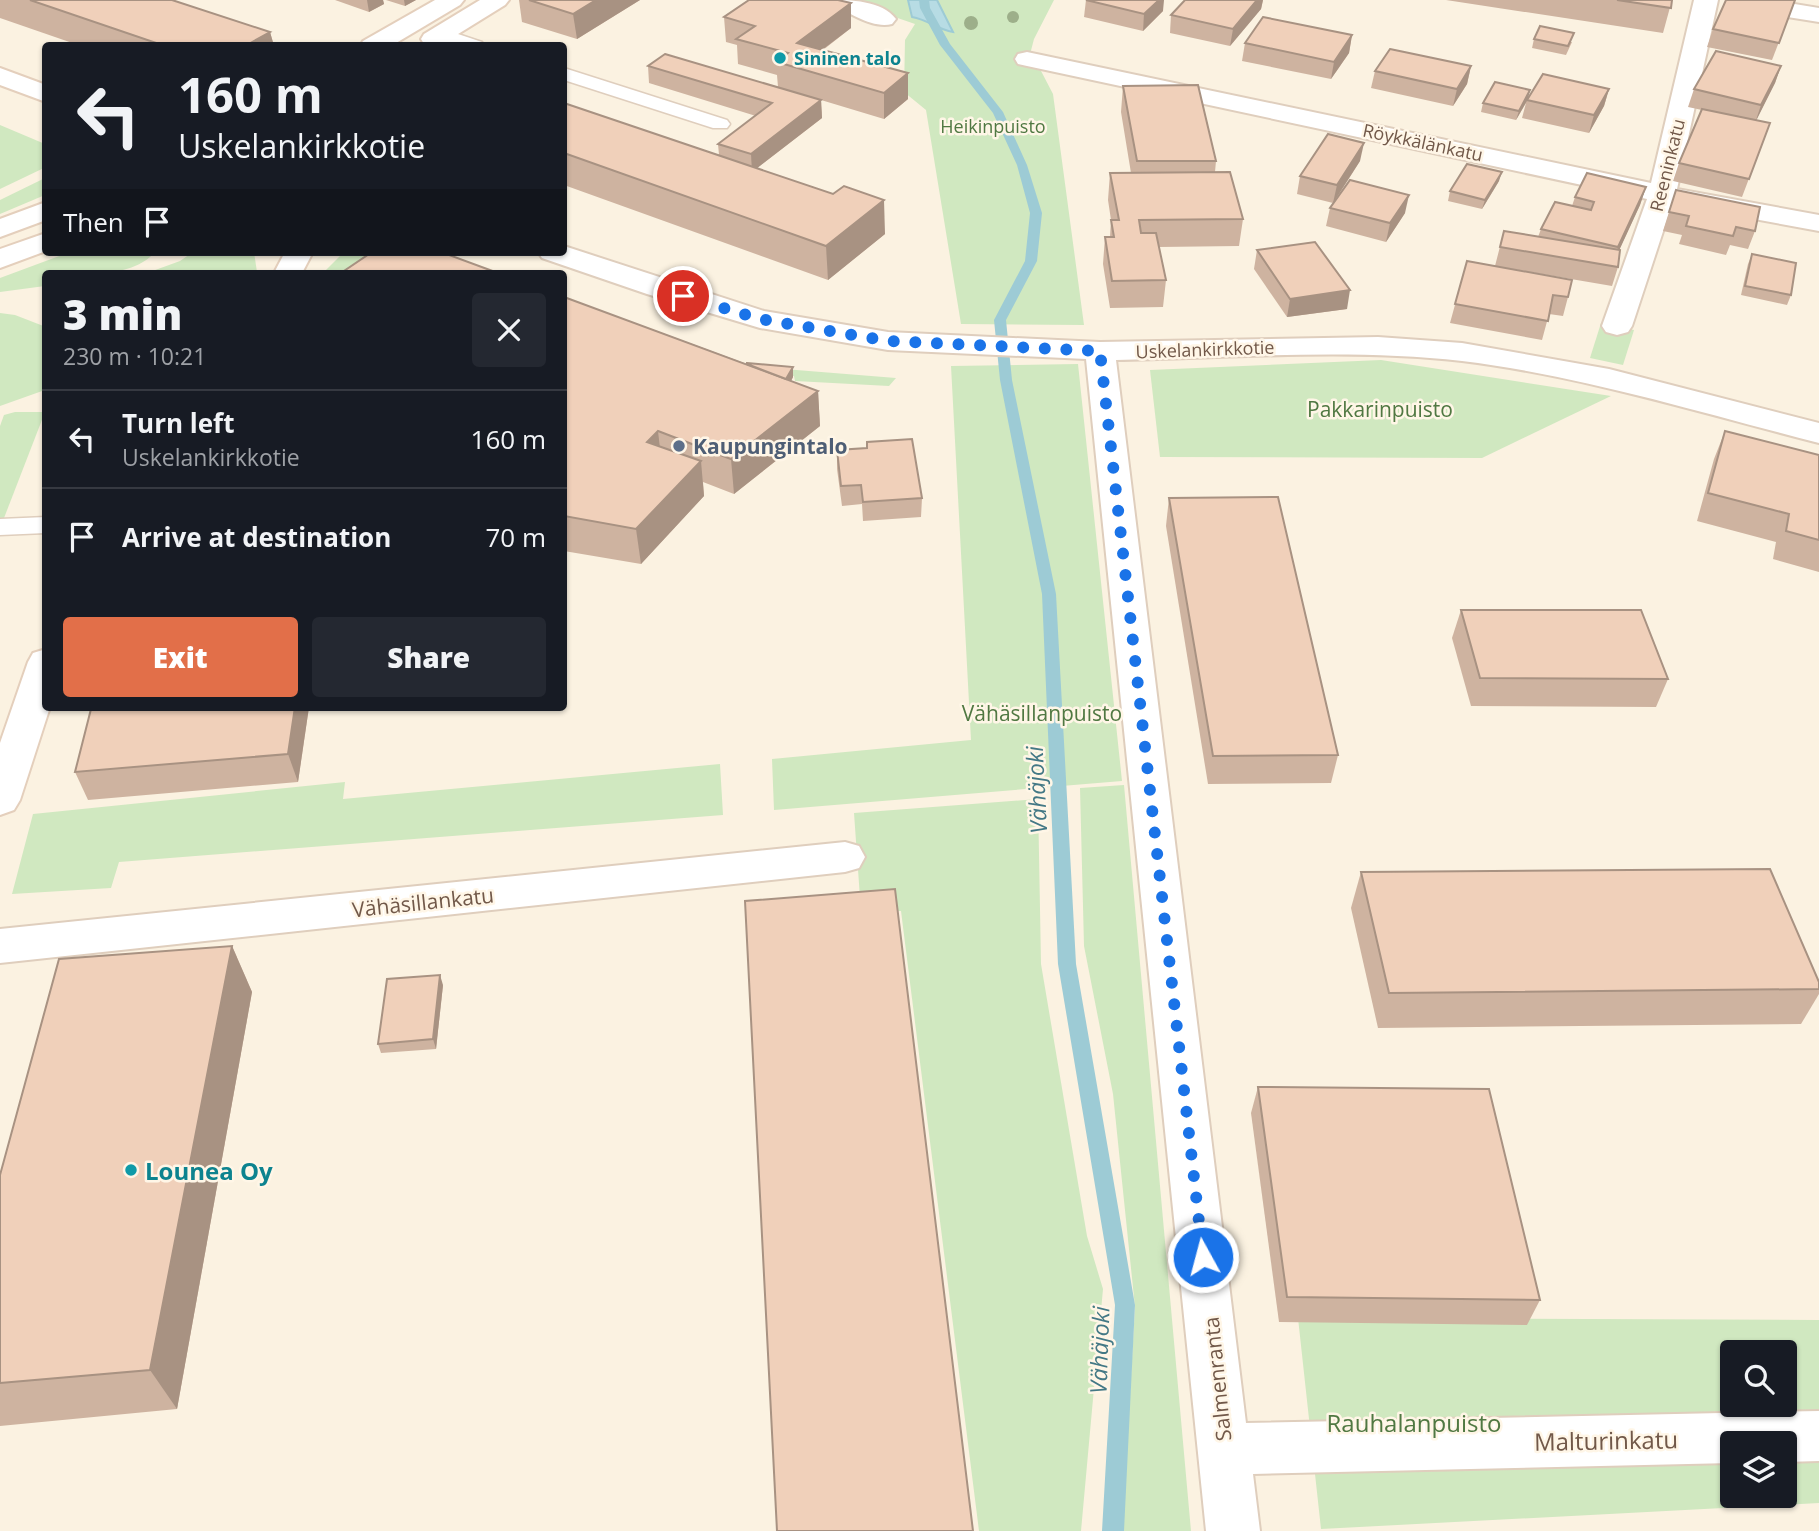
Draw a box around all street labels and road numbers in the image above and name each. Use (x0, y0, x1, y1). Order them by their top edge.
street label: Reeninkatu (1644, 116, 1690, 214)
street label: Röykkälänkatu (1361, 118, 1485, 166)
street label: Uskelankirkkotie (1135, 335, 1275, 363)
street label: Vähäsillankatu (351, 881, 495, 923)
street label: Salmenranta (1197, 1315, 1237, 1443)
street label: Malturinkatu (1534, 1422, 1678, 1458)

